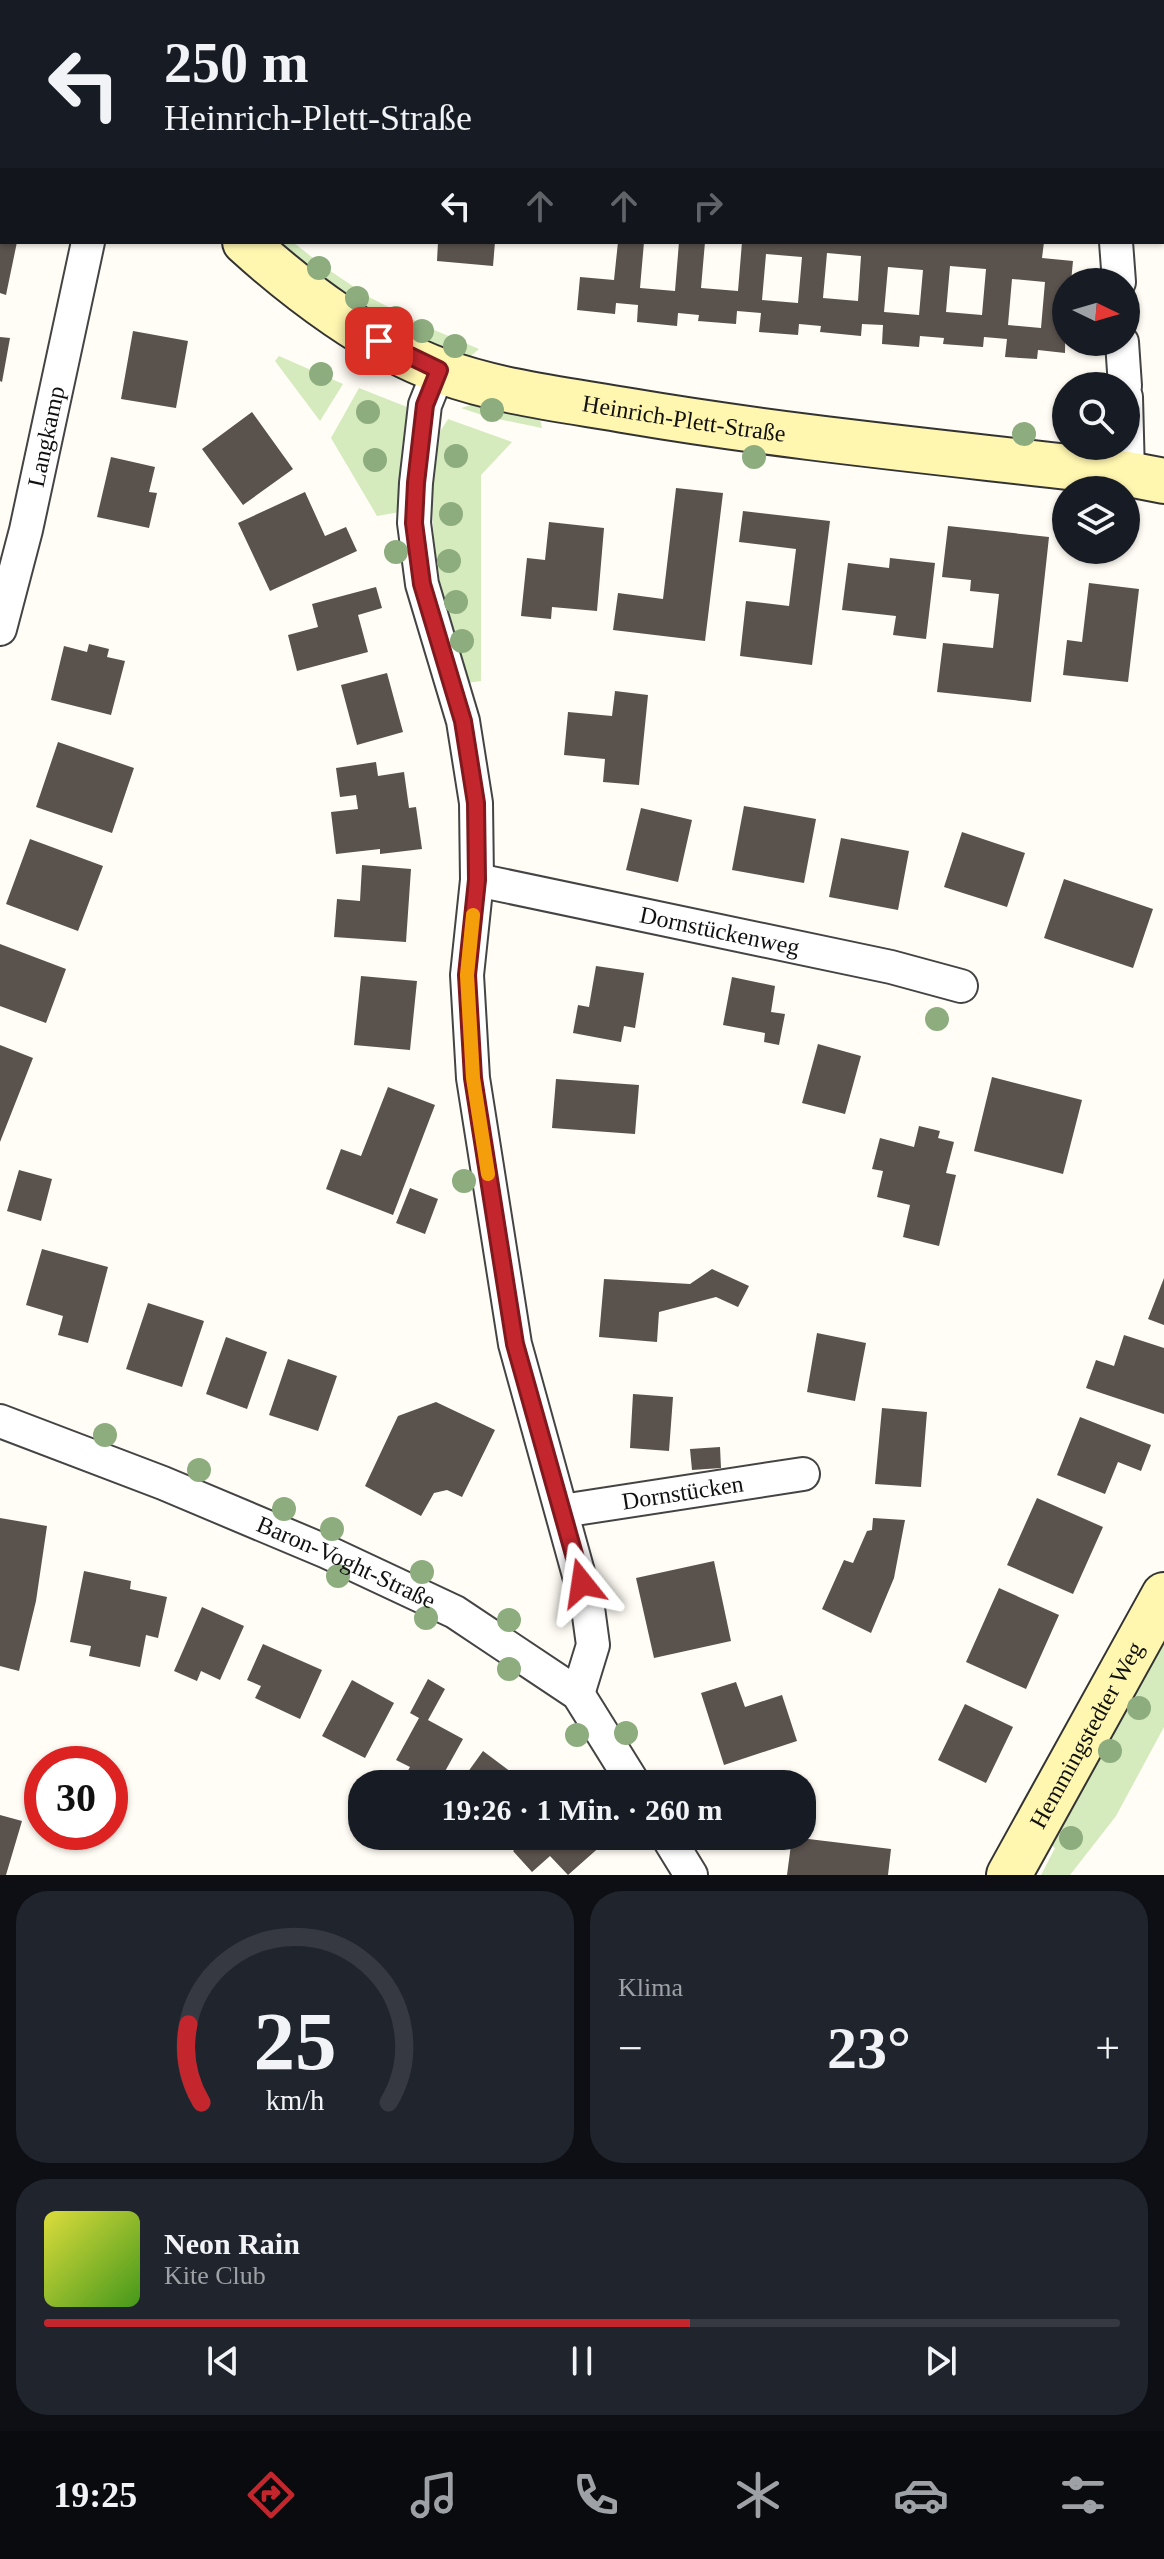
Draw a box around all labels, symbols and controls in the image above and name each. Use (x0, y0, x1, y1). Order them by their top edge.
icon: left (32, 32, 136, 136)
text: 250 m (164, 32, 309, 94)
text: Heinrich-Plett-Straße (164, 98, 472, 138)
icon: left (434, 184, 478, 228)
icon: ahead (518, 184, 562, 228)
icon: ahead (602, 184, 646, 228)
icon: right (686, 184, 730, 228)
north arrow (1052, 268, 1140, 356)
map controls (1052, 268, 1140, 564)
pin (345, 307, 413, 375)
icon: arrive (357, 319, 401, 363)
button: search (1052, 372, 1140, 460)
street label: Langkamp (23, 384, 70, 489)
street label: Heinrich-Plett-Straße (580, 390, 787, 447)
button: layers (1052, 476, 1140, 564)
street label: Dornstückenweg (637, 902, 802, 960)
street label: Dornstücken (620, 1470, 745, 1515)
street label: Baron-Voght-Straße (253, 1511, 439, 1614)
position arrow (540, 1541, 624, 1625)
street label: Hemmingstedter Weg (1025, 1637, 1148, 1833)
speed limit sign: 30 (24, 1746, 128, 1850)
text: 19:26 · 1 Min. · 260 m (442, 1793, 722, 1826)
text: Klima (618, 1973, 683, 2002)
text: 25 (253, 1995, 337, 2087)
text: 23° (827, 2015, 911, 2081)
text: − (618, 2024, 643, 2073)
text: + (1095, 2024, 1120, 2073)
text: km/h (266, 2085, 324, 2116)
text: Neon Rain (164, 2227, 300, 2260)
text: Kite Club (164, 2261, 266, 2290)
icon: previous (201, 2339, 245, 2383)
icon: pause (560, 2339, 604, 2383)
icon: next (919, 2339, 963, 2383)
icon: directions (243, 2467, 299, 2523)
icon: music (406, 2467, 462, 2523)
icon: phone (568, 2467, 624, 2523)
icon: climate (730, 2467, 786, 2523)
icon: car (893, 2467, 949, 2523)
icon: filters (1055, 2467, 1111, 2523)
text: 19:25 (53, 2475, 137, 2515)

